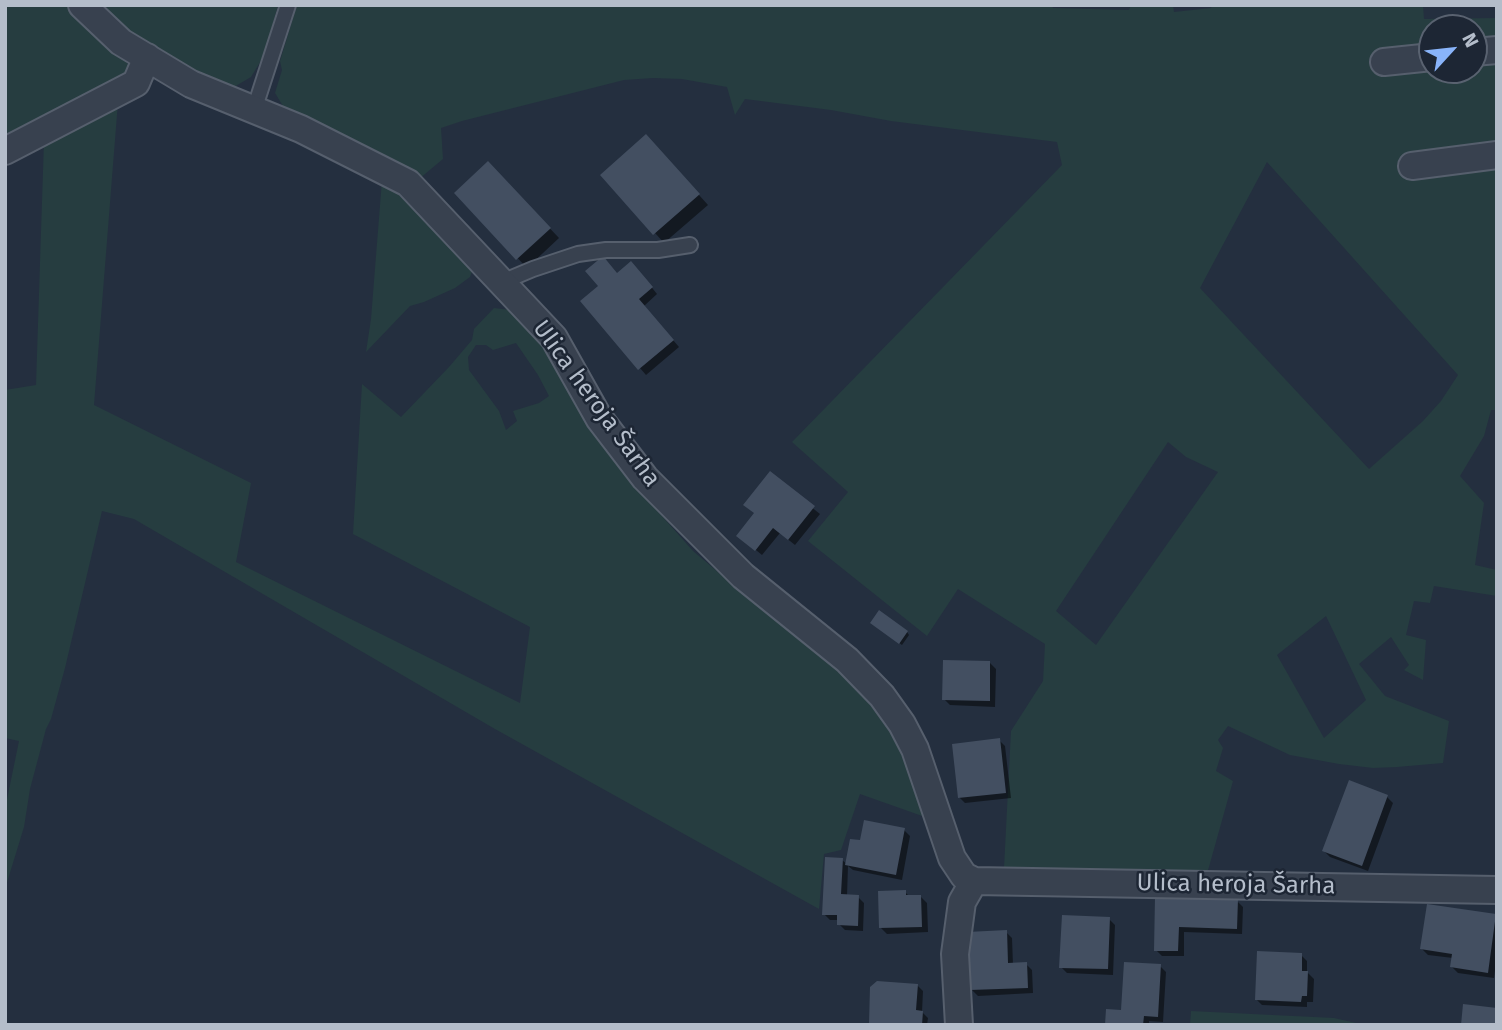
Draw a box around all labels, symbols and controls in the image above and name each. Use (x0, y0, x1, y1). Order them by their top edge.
north arrow (1418, 14, 1488, 84)
text: N (1457, 29, 1483, 51)
street label: Ulica heroja Šarha (526, 315, 666, 493)
street label: Ulica heroja Šarha (1136, 869, 1336, 901)

